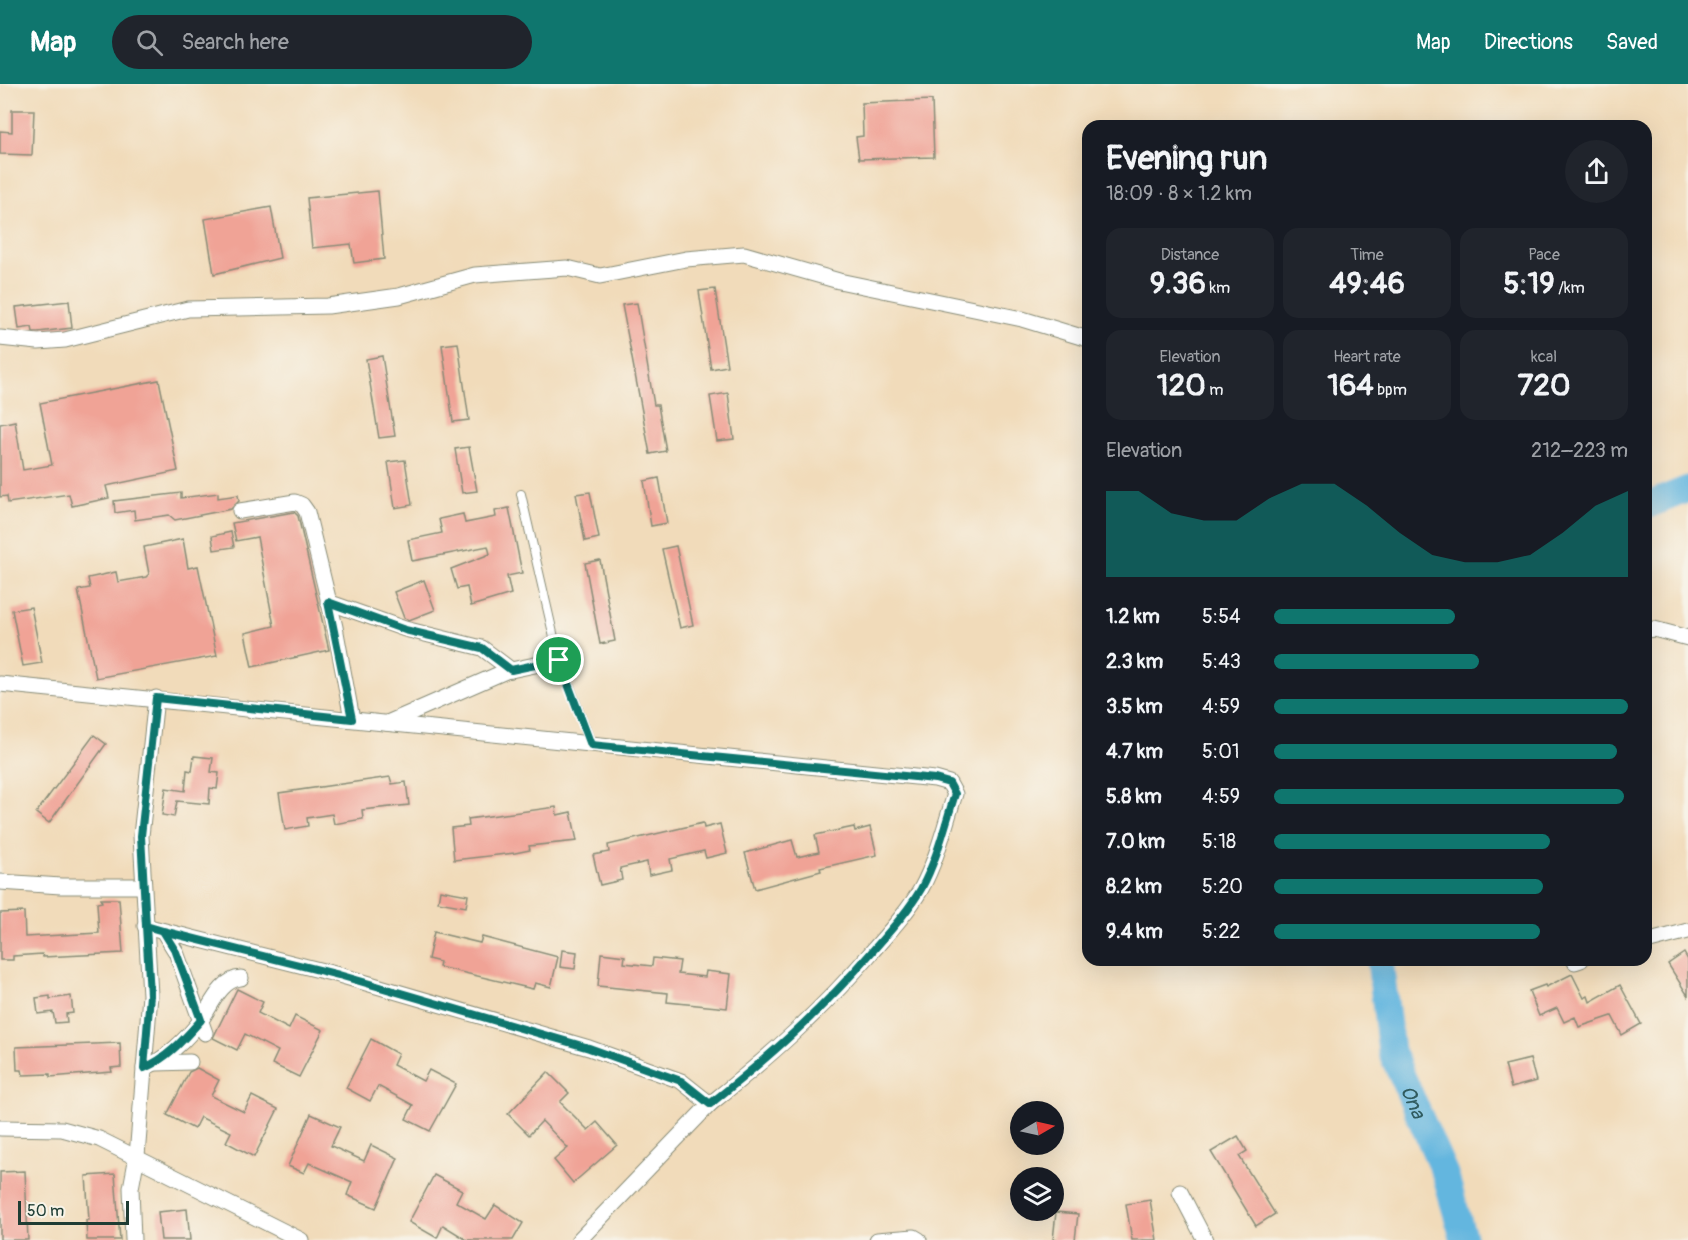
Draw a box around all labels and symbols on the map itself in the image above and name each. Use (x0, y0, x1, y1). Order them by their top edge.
pin (533, 634, 584, 685)
water label: Ona (1395, 1081, 1432, 1124)
north arrow (1010, 1101, 1064, 1155)
scale bar (18, 1198, 129, 1226)

